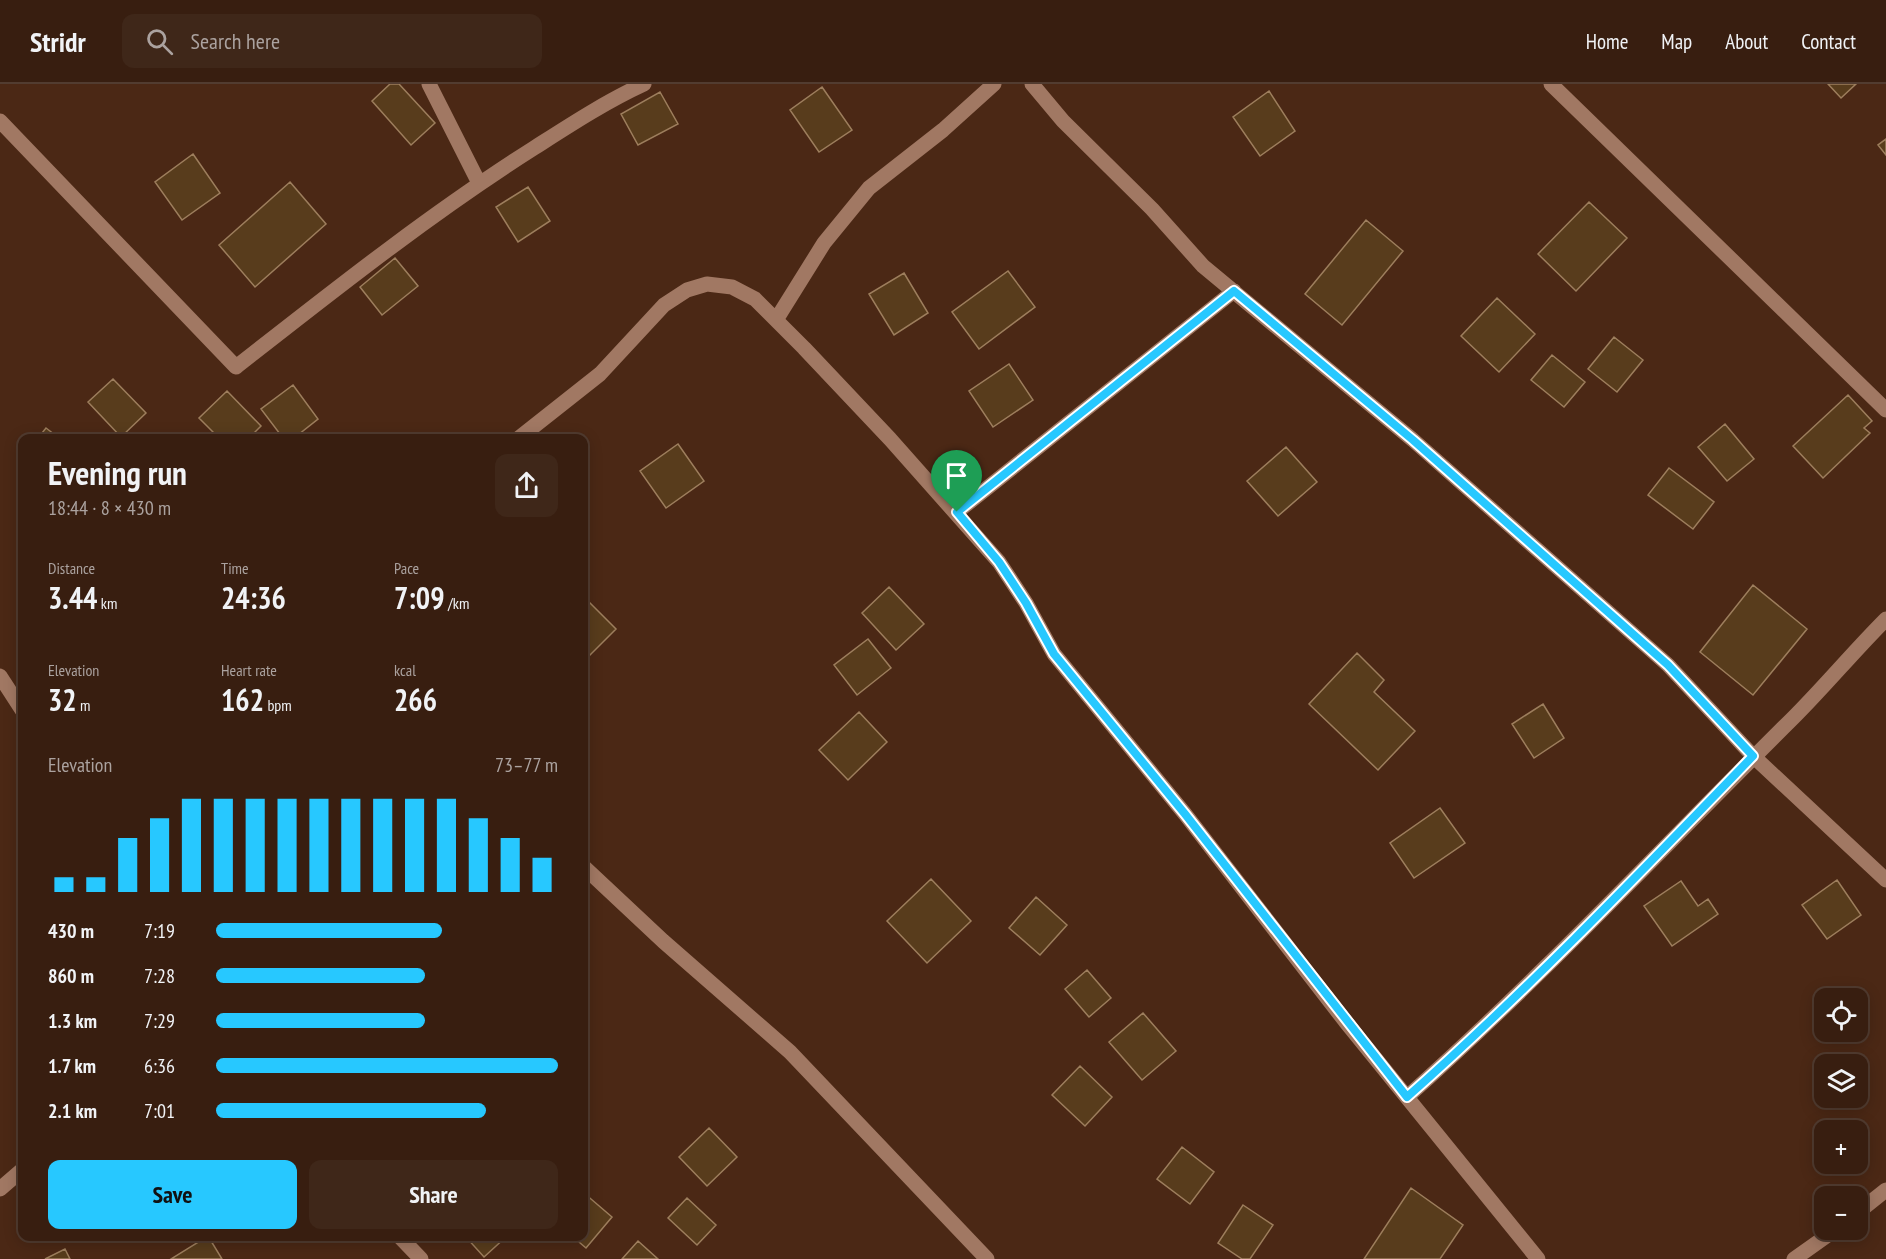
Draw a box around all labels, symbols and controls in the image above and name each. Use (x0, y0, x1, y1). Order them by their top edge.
search box (122, 14, 542, 68)
text: Stridr (30, 23, 86, 60)
icon: search (143, 25, 176, 58)
text: Search here (191, 27, 280, 55)
text: Home (1586, 28, 1628, 55)
text: Map (1661, 28, 1692, 55)
text: About (1725, 28, 1768, 55)
text: Contact (1801, 28, 1856, 55)
pin (931, 450, 982, 512)
text: Evening run (48, 451, 187, 494)
button: share (495, 454, 558, 517)
icon: arrive (940, 459, 973, 492)
text: 18:44 · 8 × 430 m (48, 495, 171, 521)
text: Distance (48, 558, 95, 578)
text: Time (221, 558, 249, 578)
text: Pace (394, 558, 419, 578)
text: 3.44 (48, 578, 97, 617)
text: 24:36 (221, 578, 286, 617)
text: 7:09 (394, 578, 445, 617)
text: km (97, 593, 117, 613)
text: /km (445, 593, 469, 613)
text: Elevation (48, 660, 99, 680)
text: Heart rate (221, 660, 277, 680)
text: kcal (394, 660, 416, 680)
text: 32 (48, 680, 77, 719)
text: 162 (221, 680, 264, 719)
text: 266 (394, 680, 437, 719)
text: m (77, 695, 91, 715)
text: bpm (264, 695, 292, 715)
text: Elevation (48, 752, 112, 778)
text: 73–77 m (495, 752, 558, 778)
text: 430 m (48, 918, 94, 944)
text: 7:19 (144, 918, 175, 944)
text: 860 m (48, 963, 94, 989)
text: 7:28 (144, 963, 175, 989)
map controls (1814, 988, 1868, 1240)
button: locate (1814, 988, 1868, 1042)
text: 1.3 km (48, 1008, 97, 1034)
text: 7:29 (144, 1008, 175, 1034)
text: 1.7 km (48, 1053, 96, 1079)
text: 6:36 (144, 1053, 175, 1079)
button: layers (1814, 1054, 1868, 1108)
text: 2.1 km (48, 1098, 97, 1124)
text: 7:01 (144, 1098, 175, 1124)
button: + (1814, 1120, 1868, 1174)
button: Save (48, 1160, 297, 1229)
button: Share (309, 1160, 558, 1229)
button: − (1814, 1186, 1868, 1240)

